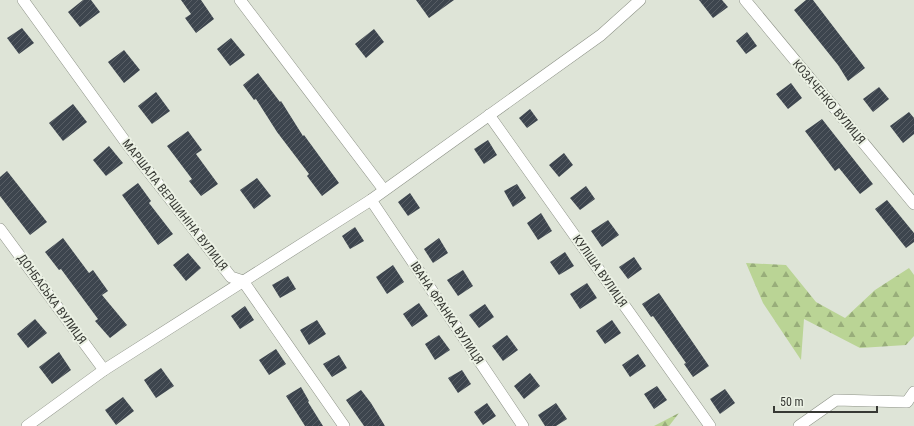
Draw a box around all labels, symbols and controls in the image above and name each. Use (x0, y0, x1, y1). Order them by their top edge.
street label: КОЗАЧЕНКО ВУЛИЦЯ (790, 57, 868, 147)
street label: МАРШАЛА ВЕРШИНІНА ВУЛИЦЯ (119, 137, 231, 273)
street label: КУЛІША ВУЛИЦЯ (570, 232, 630, 310)
street label: ДОНБАСЬКА ВУЛИЦЯ (15, 251, 89, 347)
street label: ІВАНА ФРАНКА ВУЛИЦЯ (408, 259, 486, 367)
scale bar (774, 388, 877, 414)
text: 50 m (780, 395, 804, 409)

